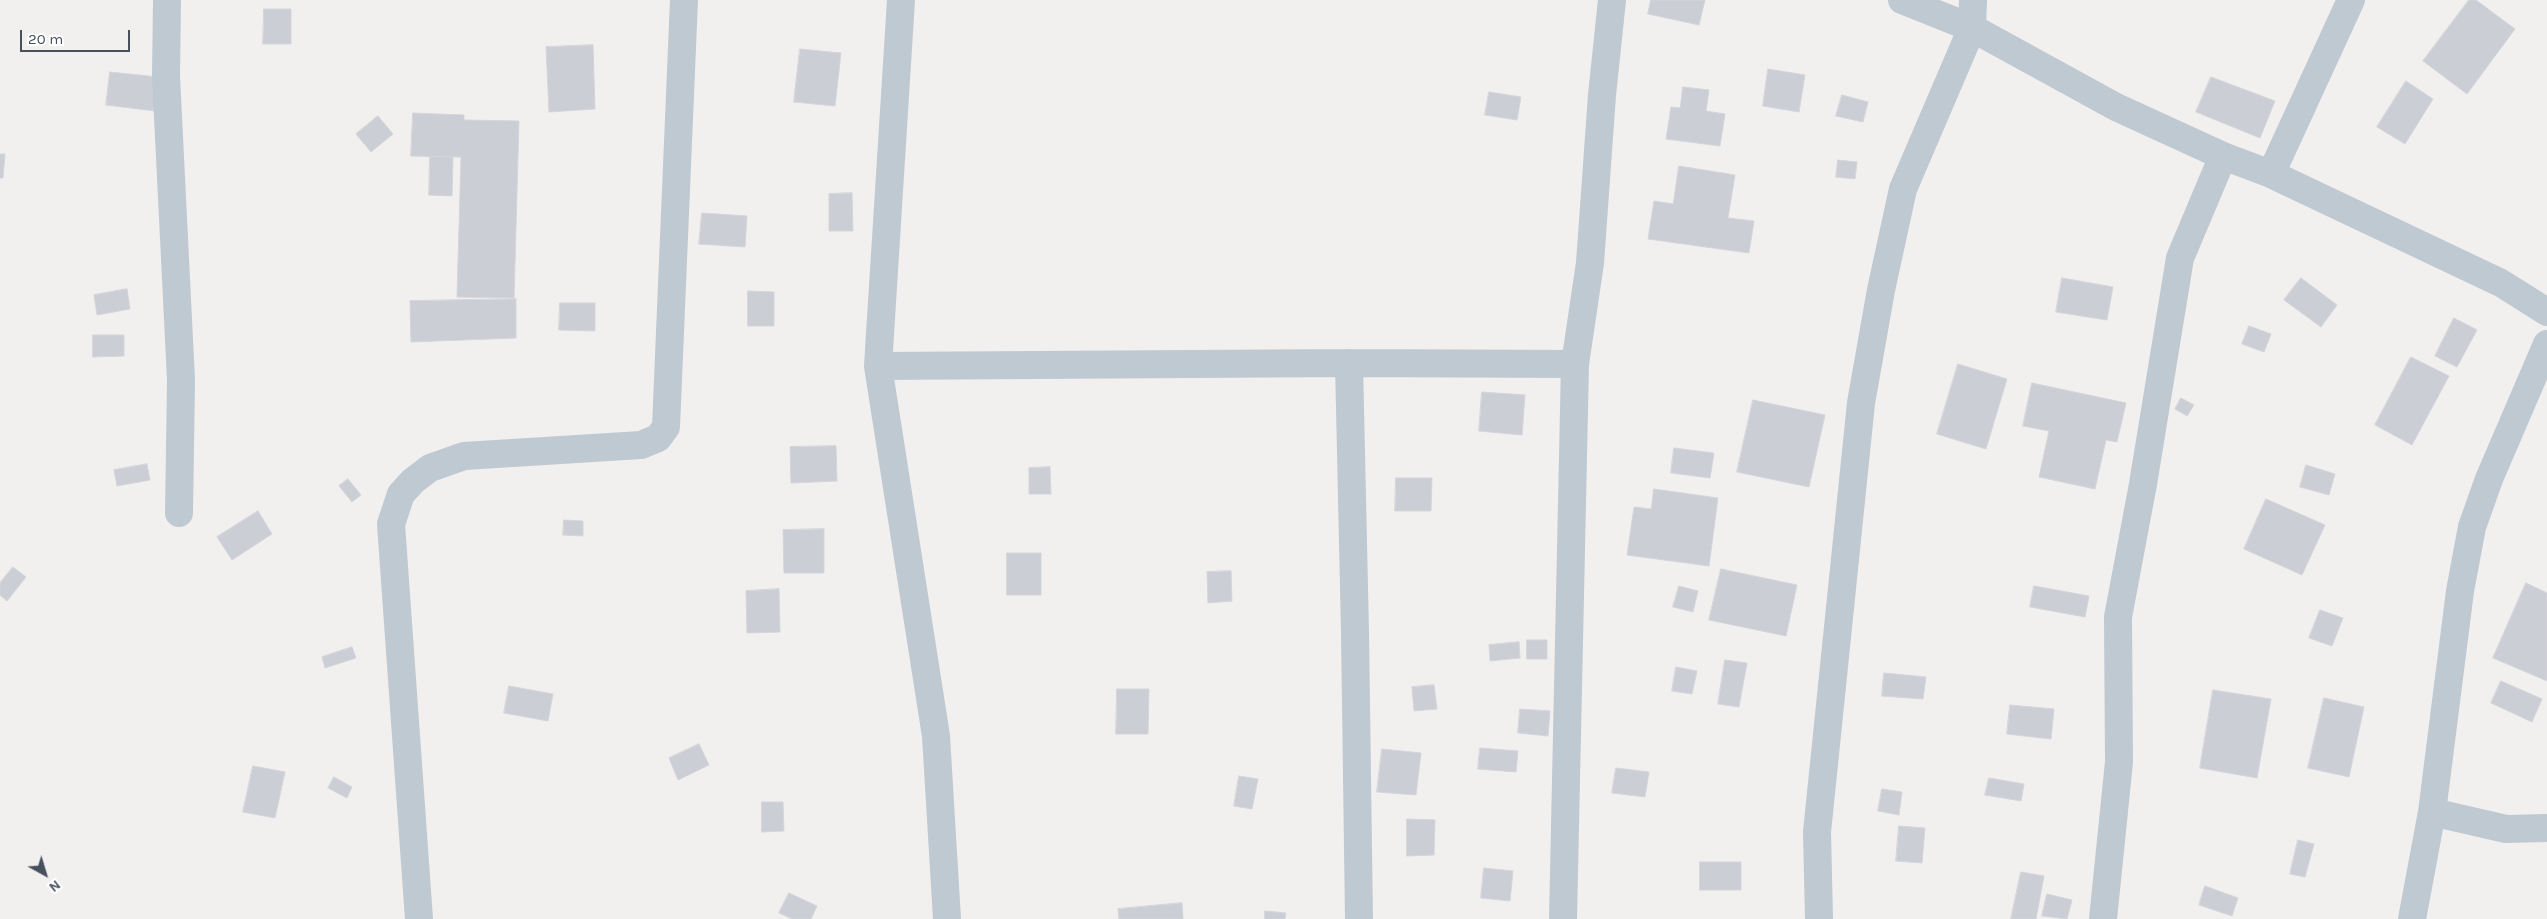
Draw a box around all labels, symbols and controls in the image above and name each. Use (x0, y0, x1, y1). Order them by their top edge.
scale bar (22, 20, 132, 52)
text: 20 m (28, 30, 63, 48)
north arrow (20, 849, 70, 899)
text: N (46, 876, 64, 896)

